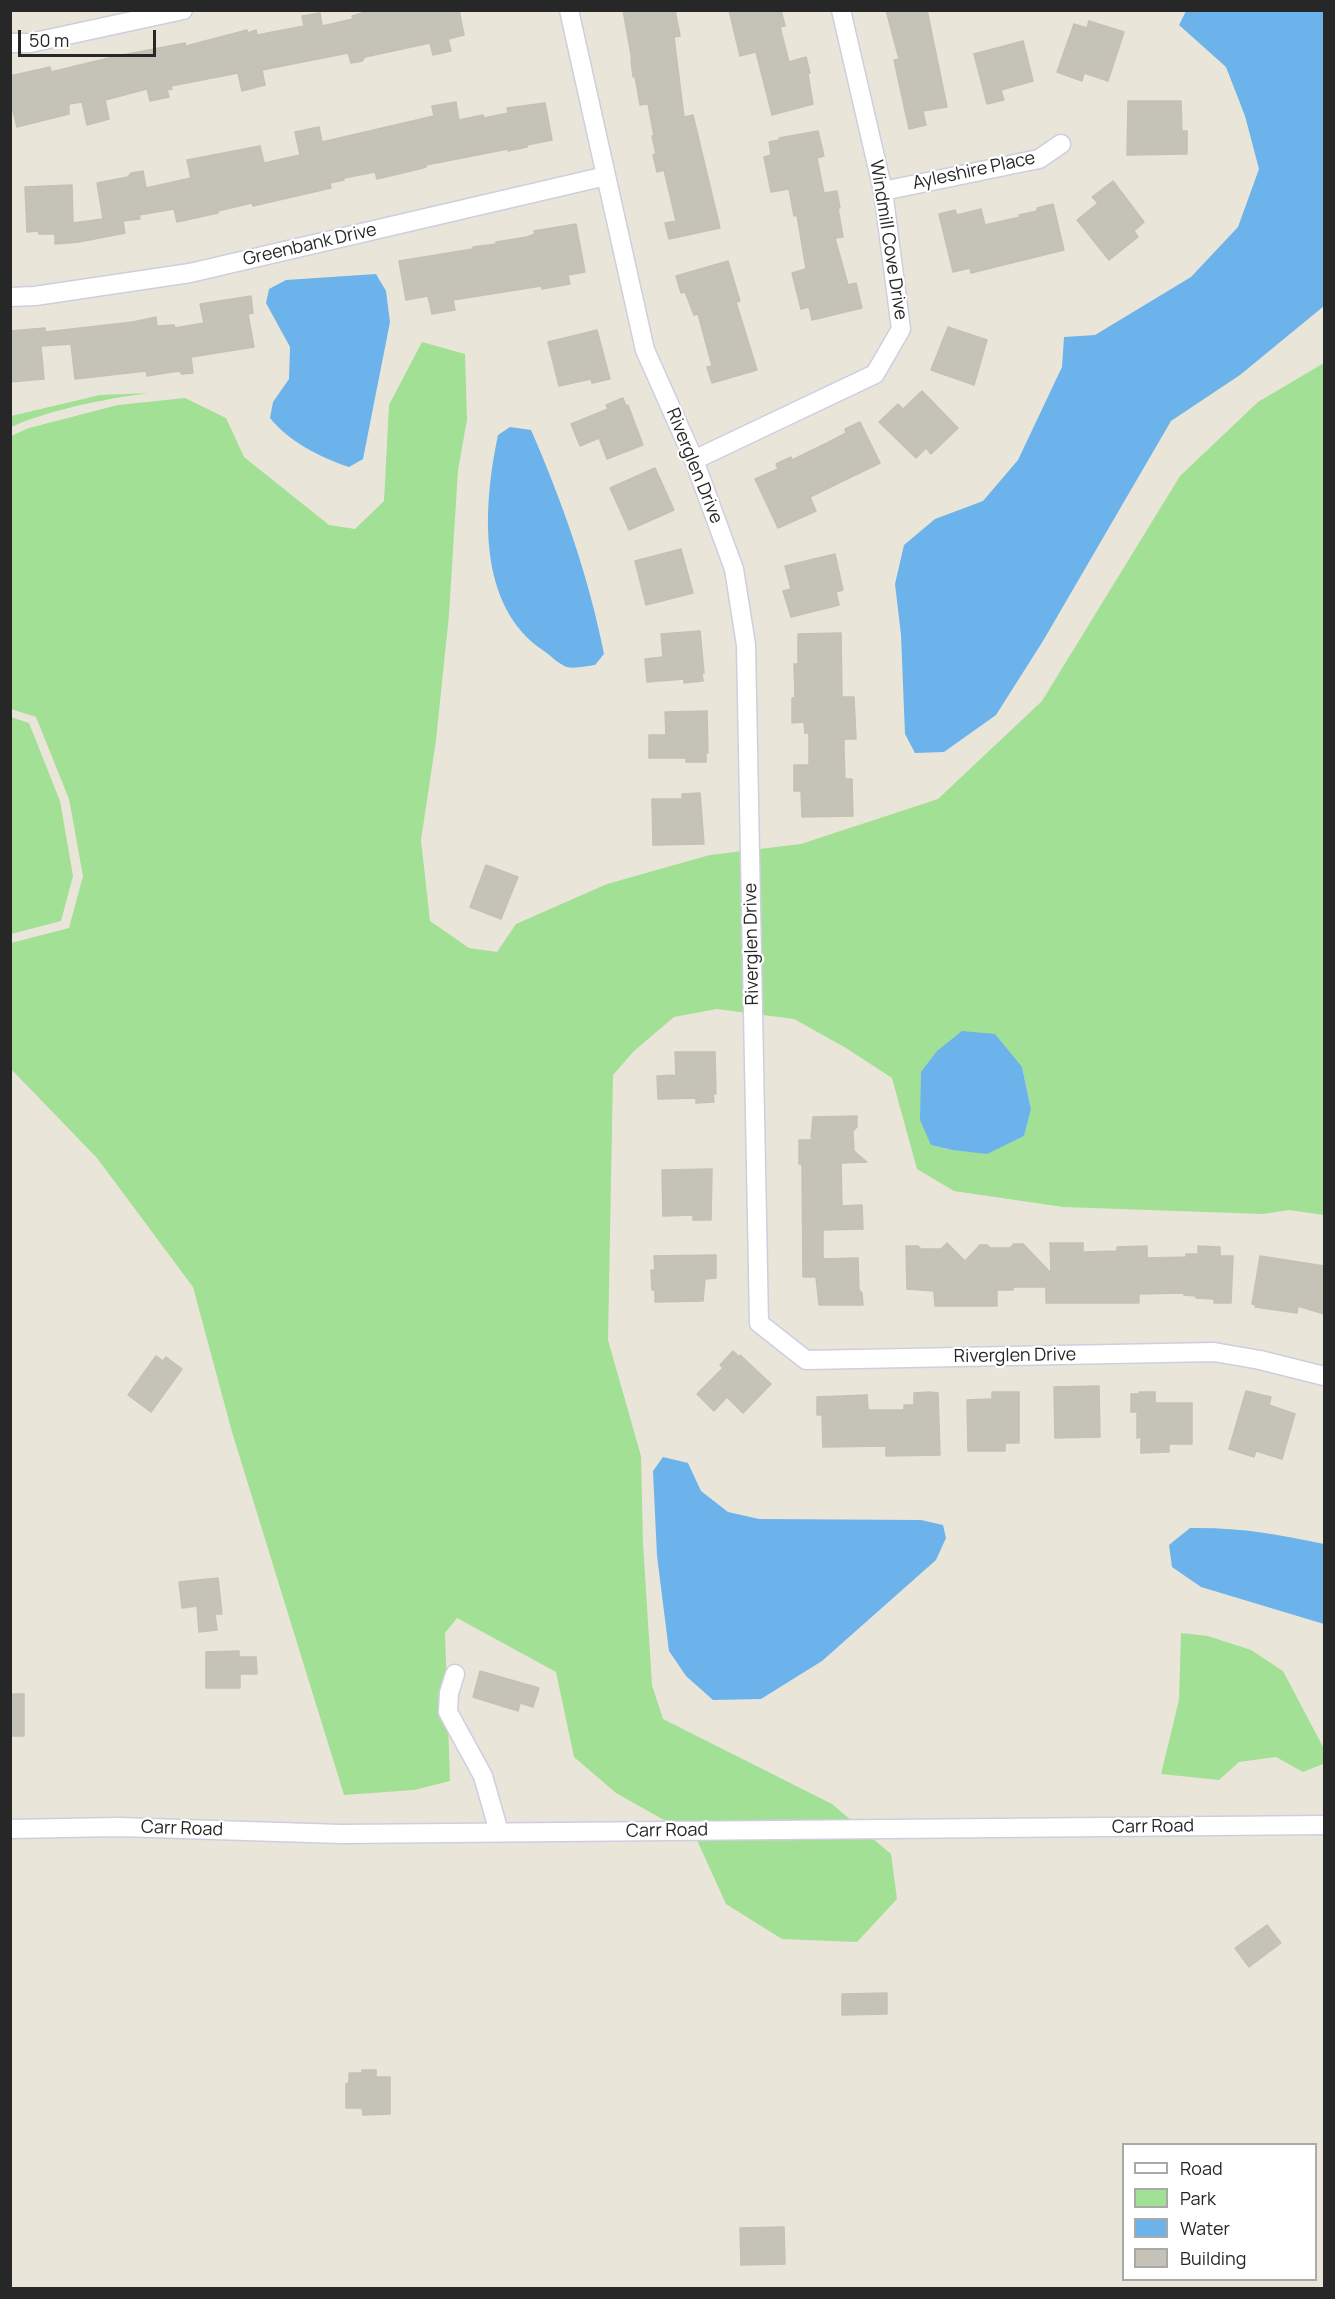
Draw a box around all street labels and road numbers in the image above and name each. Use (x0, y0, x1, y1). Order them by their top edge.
street label: Ayleshire Place (911, 147, 1037, 195)
street label: Windmill Cove Drive (865, 159, 911, 321)
street label: Greenbank Drive (241, 219, 379, 271)
street label: Riverglen Drive (661, 405, 727, 527)
street label: Riverglen Drive (740, 883, 764, 1005)
street label: Riverglen Drive (954, 1344, 1076, 1368)
street label: Carr Road (1112, 1815, 1194, 1839)
street label: Carr Road (141, 1817, 223, 1841)
street label: Carr Road (626, 1819, 708, 1843)

